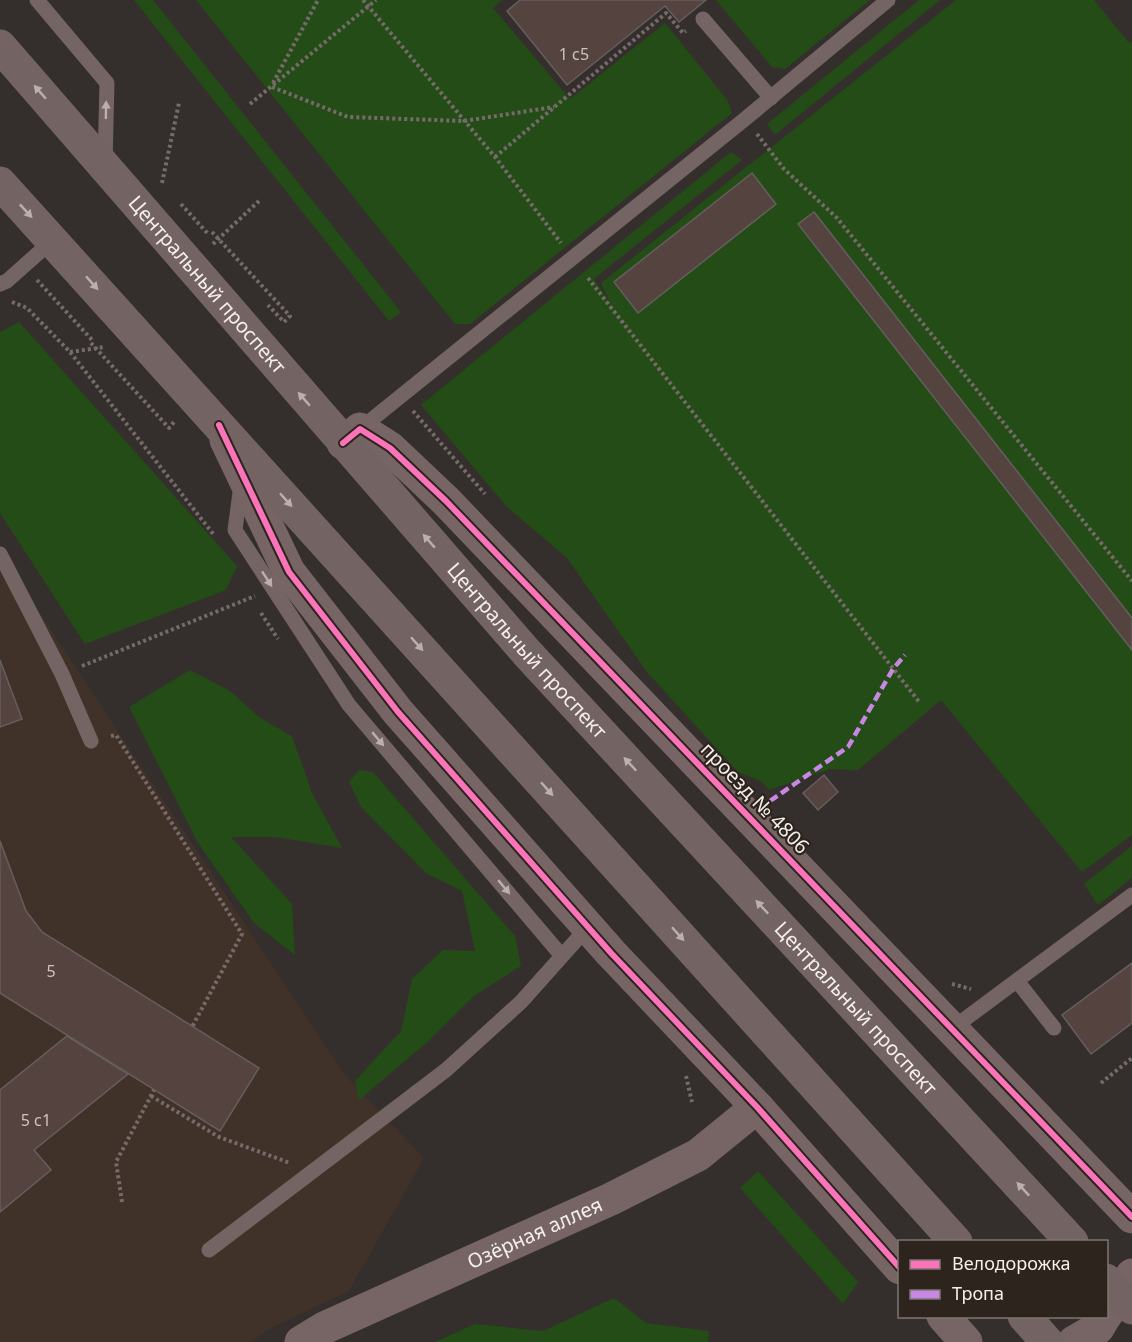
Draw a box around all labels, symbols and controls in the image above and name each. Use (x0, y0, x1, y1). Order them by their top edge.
house number: 1 с5 (559, 43, 589, 65)
one-way arrow (34, 85, 47, 100)
one-way arrow (102, 101, 111, 120)
street label: Центральный проспект (123, 189, 292, 379)
one-way arrow (19, 204, 33, 218)
one-way arrow (85, 275, 98, 290)
one-way arrow (298, 391, 311, 407)
one-way arrow (279, 492, 293, 507)
one-way arrow (423, 534, 436, 549)
street label: Центральный проспект (441, 556, 613, 744)
one-way arrow (261, 571, 272, 587)
one-way arrow (410, 636, 423, 651)
one-way arrow (371, 731, 384, 746)
street label: проезд № 4806 (695, 736, 816, 859)
one-way arrow (623, 756, 637, 771)
one-way arrow (540, 781, 553, 796)
one-way arrow (497, 880, 510, 895)
one-way arrow (755, 899, 769, 914)
street label: Центральный проспект (769, 915, 943, 1101)
one-way arrow (671, 926, 684, 941)
house number: 5 (46, 960, 56, 982)
house number: 5 с1 (21, 1109, 51, 1131)
one-way arrow (1016, 1181, 1030, 1196)
street label: Озёрная аллея (463, 1191, 606, 1275)
legend (898, 1240, 1108, 1318)
text: Велодорожка (952, 1251, 1070, 1275)
text: Тропа (952, 1281, 1004, 1305)

